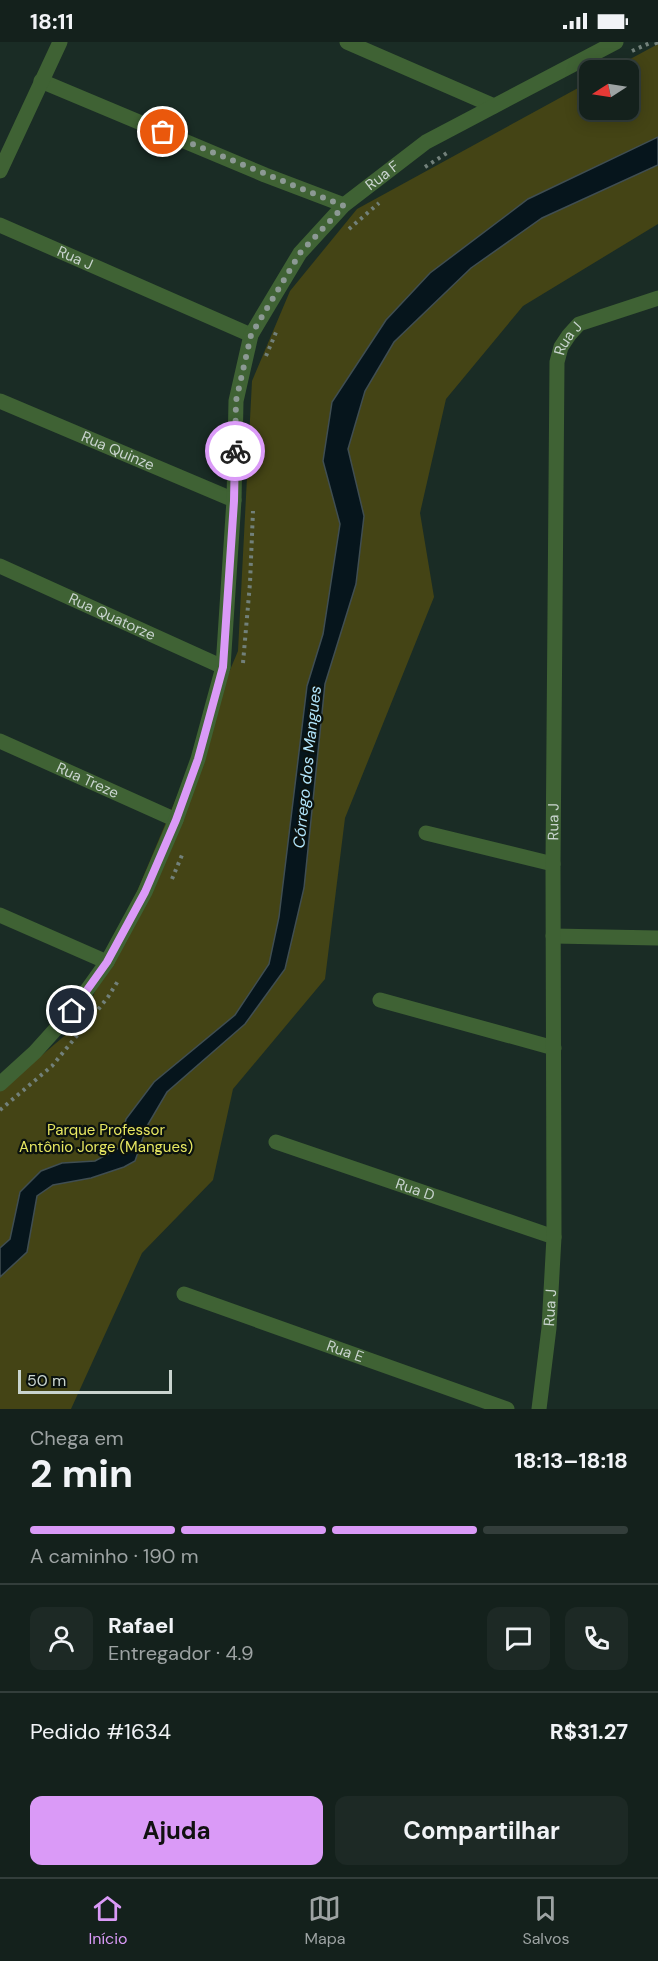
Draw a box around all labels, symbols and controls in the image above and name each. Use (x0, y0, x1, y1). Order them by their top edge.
text: 18:11 (30, 7, 74, 36)
north arrow (579, 60, 639, 120)
map controls (579, 60, 639, 120)
pin (137, 106, 188, 157)
icon: bag (146, 115, 179, 148)
street label: Rua F (361, 156, 403, 195)
street label: Rua J (54, 241, 96, 275)
street label: Rua J (549, 317, 586, 357)
courier (205, 421, 265, 481)
street label: Rua Quinze (78, 427, 158, 475)
icon: bike (219, 435, 252, 468)
street label: Rua Quatorze (65, 588, 159, 645)
water label: Córrego dos Mangues (288, 685, 326, 849)
street label: Rua Treze (53, 758, 122, 803)
street label: Rua J (543, 803, 563, 840)
pin (46, 985, 97, 1036)
icon: home (55, 994, 88, 1027)
park label: Parque Professor Antônio Jorge (Mangues) (19, 1120, 193, 1157)
street label: Rua D (393, 1174, 437, 1205)
street label: Rua J (539, 1289, 561, 1327)
street label: Rua E (324, 1336, 366, 1367)
scale bar (18, 1367, 172, 1394)
text: 50 m (27, 1370, 66, 1391)
text: Chega em (30, 1425, 124, 1451)
text: 18:13–18:18 (514, 1446, 628, 1475)
text: 2 min (30, 1448, 133, 1499)
text: A caminho · 190 m (30, 1543, 199, 1569)
button: person (30, 1607, 93, 1670)
button: chat (487, 1607, 550, 1670)
button: phone (565, 1607, 628, 1670)
text: Rafael (108, 1611, 174, 1640)
text: Entregador · 4.9 (108, 1640, 253, 1666)
text: Pedido #1634 (30, 1717, 171, 1746)
text: R$31.27 (550, 1717, 628, 1746)
button: Ajuda (30, 1796, 323, 1865)
button: Compartilhar (335, 1796, 628, 1865)
tab: Início (89, 1892, 127, 1949)
tab: Mapa (304, 1892, 345, 1949)
tab: Salvos (522, 1892, 569, 1949)

